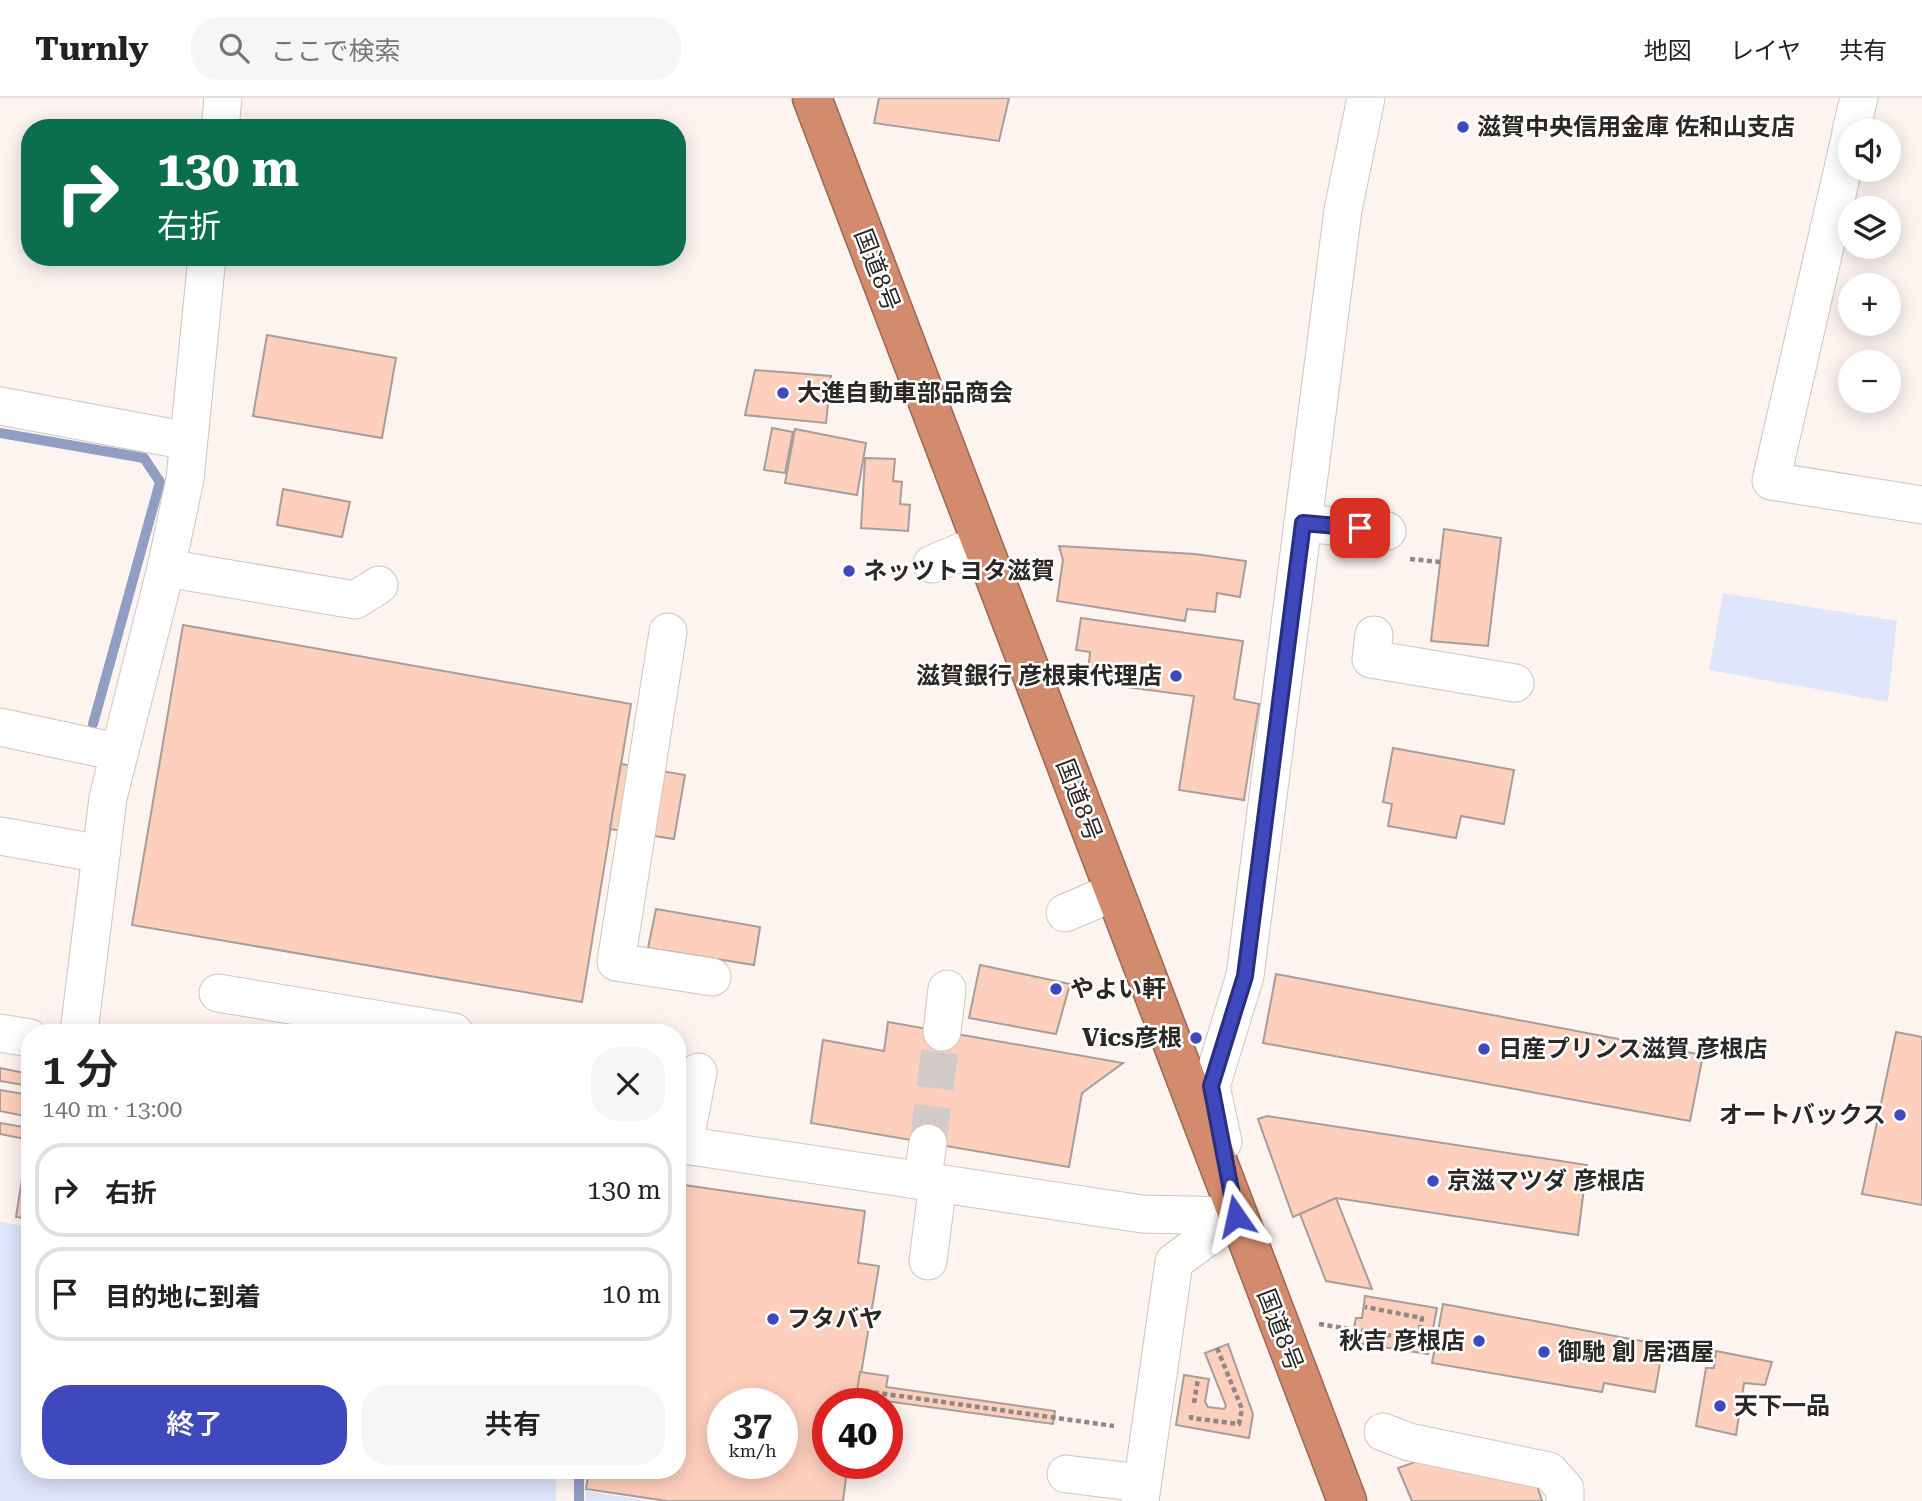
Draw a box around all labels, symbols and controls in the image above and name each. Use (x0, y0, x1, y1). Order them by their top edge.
search box (191, 17, 681, 80)
text: Turnly (35, 29, 149, 68)
icon: search (215, 29, 253, 67)
text: ここで検索 (271, 36, 401, 66)
text: 地図 (1644, 37, 1692, 65)
text: レイヤ (1730, 37, 1801, 65)
text: 共有 (1839, 37, 1887, 65)
place label: 滋賀中央信用金庫 佐和山支店 (1477, 113, 1795, 141)
marker: 滋賀中央信用金庫 佐和山支店 (1455, 119, 1471, 135)
map controls (1838, 119, 1901, 413)
button: sound (1838, 119, 1901, 182)
text: 130 m (157, 141, 299, 198)
icon: right (42, 147, 133, 238)
button: layers (1838, 196, 1901, 259)
text: 右折 (157, 207, 221, 245)
street label: 国道8号 (849, 225, 905, 315)
button: + (1838, 273, 1901, 336)
button: − (1838, 350, 1901, 413)
place label: 大進自動車部品商会 (797, 379, 1013, 407)
marker: 大進自動車部品商会 (775, 385, 791, 401)
pin (1330, 498, 1390, 558)
icon: arrive (1341, 509, 1379, 547)
place label: ネッツトヨタ滋賀 (863, 557, 1055, 585)
marker: ネッツトヨタ滋賀 (841, 563, 857, 579)
place label: 滋賀銀行 彦根東代理店 (916, 662, 1162, 690)
marker: 滋賀銀行 彦根東代理店 (1168, 668, 1184, 684)
street label: 国道8号 (1051, 755, 1107, 845)
place label: やよい軒 (1070, 975, 1166, 1003)
marker: やよい軒 (1048, 981, 1064, 997)
place label: Vics彦根 (1082, 1024, 1182, 1052)
marker: Vics彦根 (1188, 1030, 1204, 1046)
place label: 日産プリンス滋賀 彦根店 (1498, 1035, 1768, 1063)
marker: 日産プリンス滋賀 彦根店 (1476, 1041, 1492, 1057)
text: 1 分 (42, 1045, 118, 1094)
button: close (591, 1047, 665, 1121)
text: 140 m · 13:00 (42, 1096, 182, 1123)
place label: オートバックス (1719, 1101, 1886, 1129)
marker: オートバックス (1892, 1107, 1908, 1123)
place label: 京滋マツダ 彦根店 (1447, 1167, 1645, 1195)
icon: right (46, 1171, 84, 1209)
marker: 京滋マツダ 彦根店 (1425, 1173, 1441, 1189)
text: 130 m (587, 1175, 661, 1205)
text: 右折 (105, 1178, 157, 1208)
position arrow (1199, 1179, 1273, 1253)
icon: arrive (46, 1275, 84, 1313)
text: 10 m (602, 1279, 661, 1309)
text: 目的地に到着 (105, 1282, 261, 1312)
street label: 国道8号 (1252, 1285, 1308, 1375)
place label: フタバヤ (787, 1305, 883, 1333)
marker: フタバヤ (765, 1311, 781, 1327)
place label: 秋吉 彦根店 (1339, 1327, 1465, 1355)
marker: 秋吉 彦根店 (1471, 1333, 1487, 1349)
place label: 御馳 創 居酒屋 (1558, 1338, 1714, 1366)
marker: 御馳 創 居酒屋 (1536, 1344, 1552, 1360)
button: 終了 (42, 1385, 347, 1465)
button: 共有 (361, 1385, 665, 1465)
speed limit sign: 40 (812, 1388, 903, 1479)
place label: 天下一品 (1734, 1392, 1830, 1420)
marker: 天下一品 (1712, 1398, 1728, 1414)
text: 37 (733, 1404, 772, 1445)
text: km/h (728, 1440, 777, 1461)

